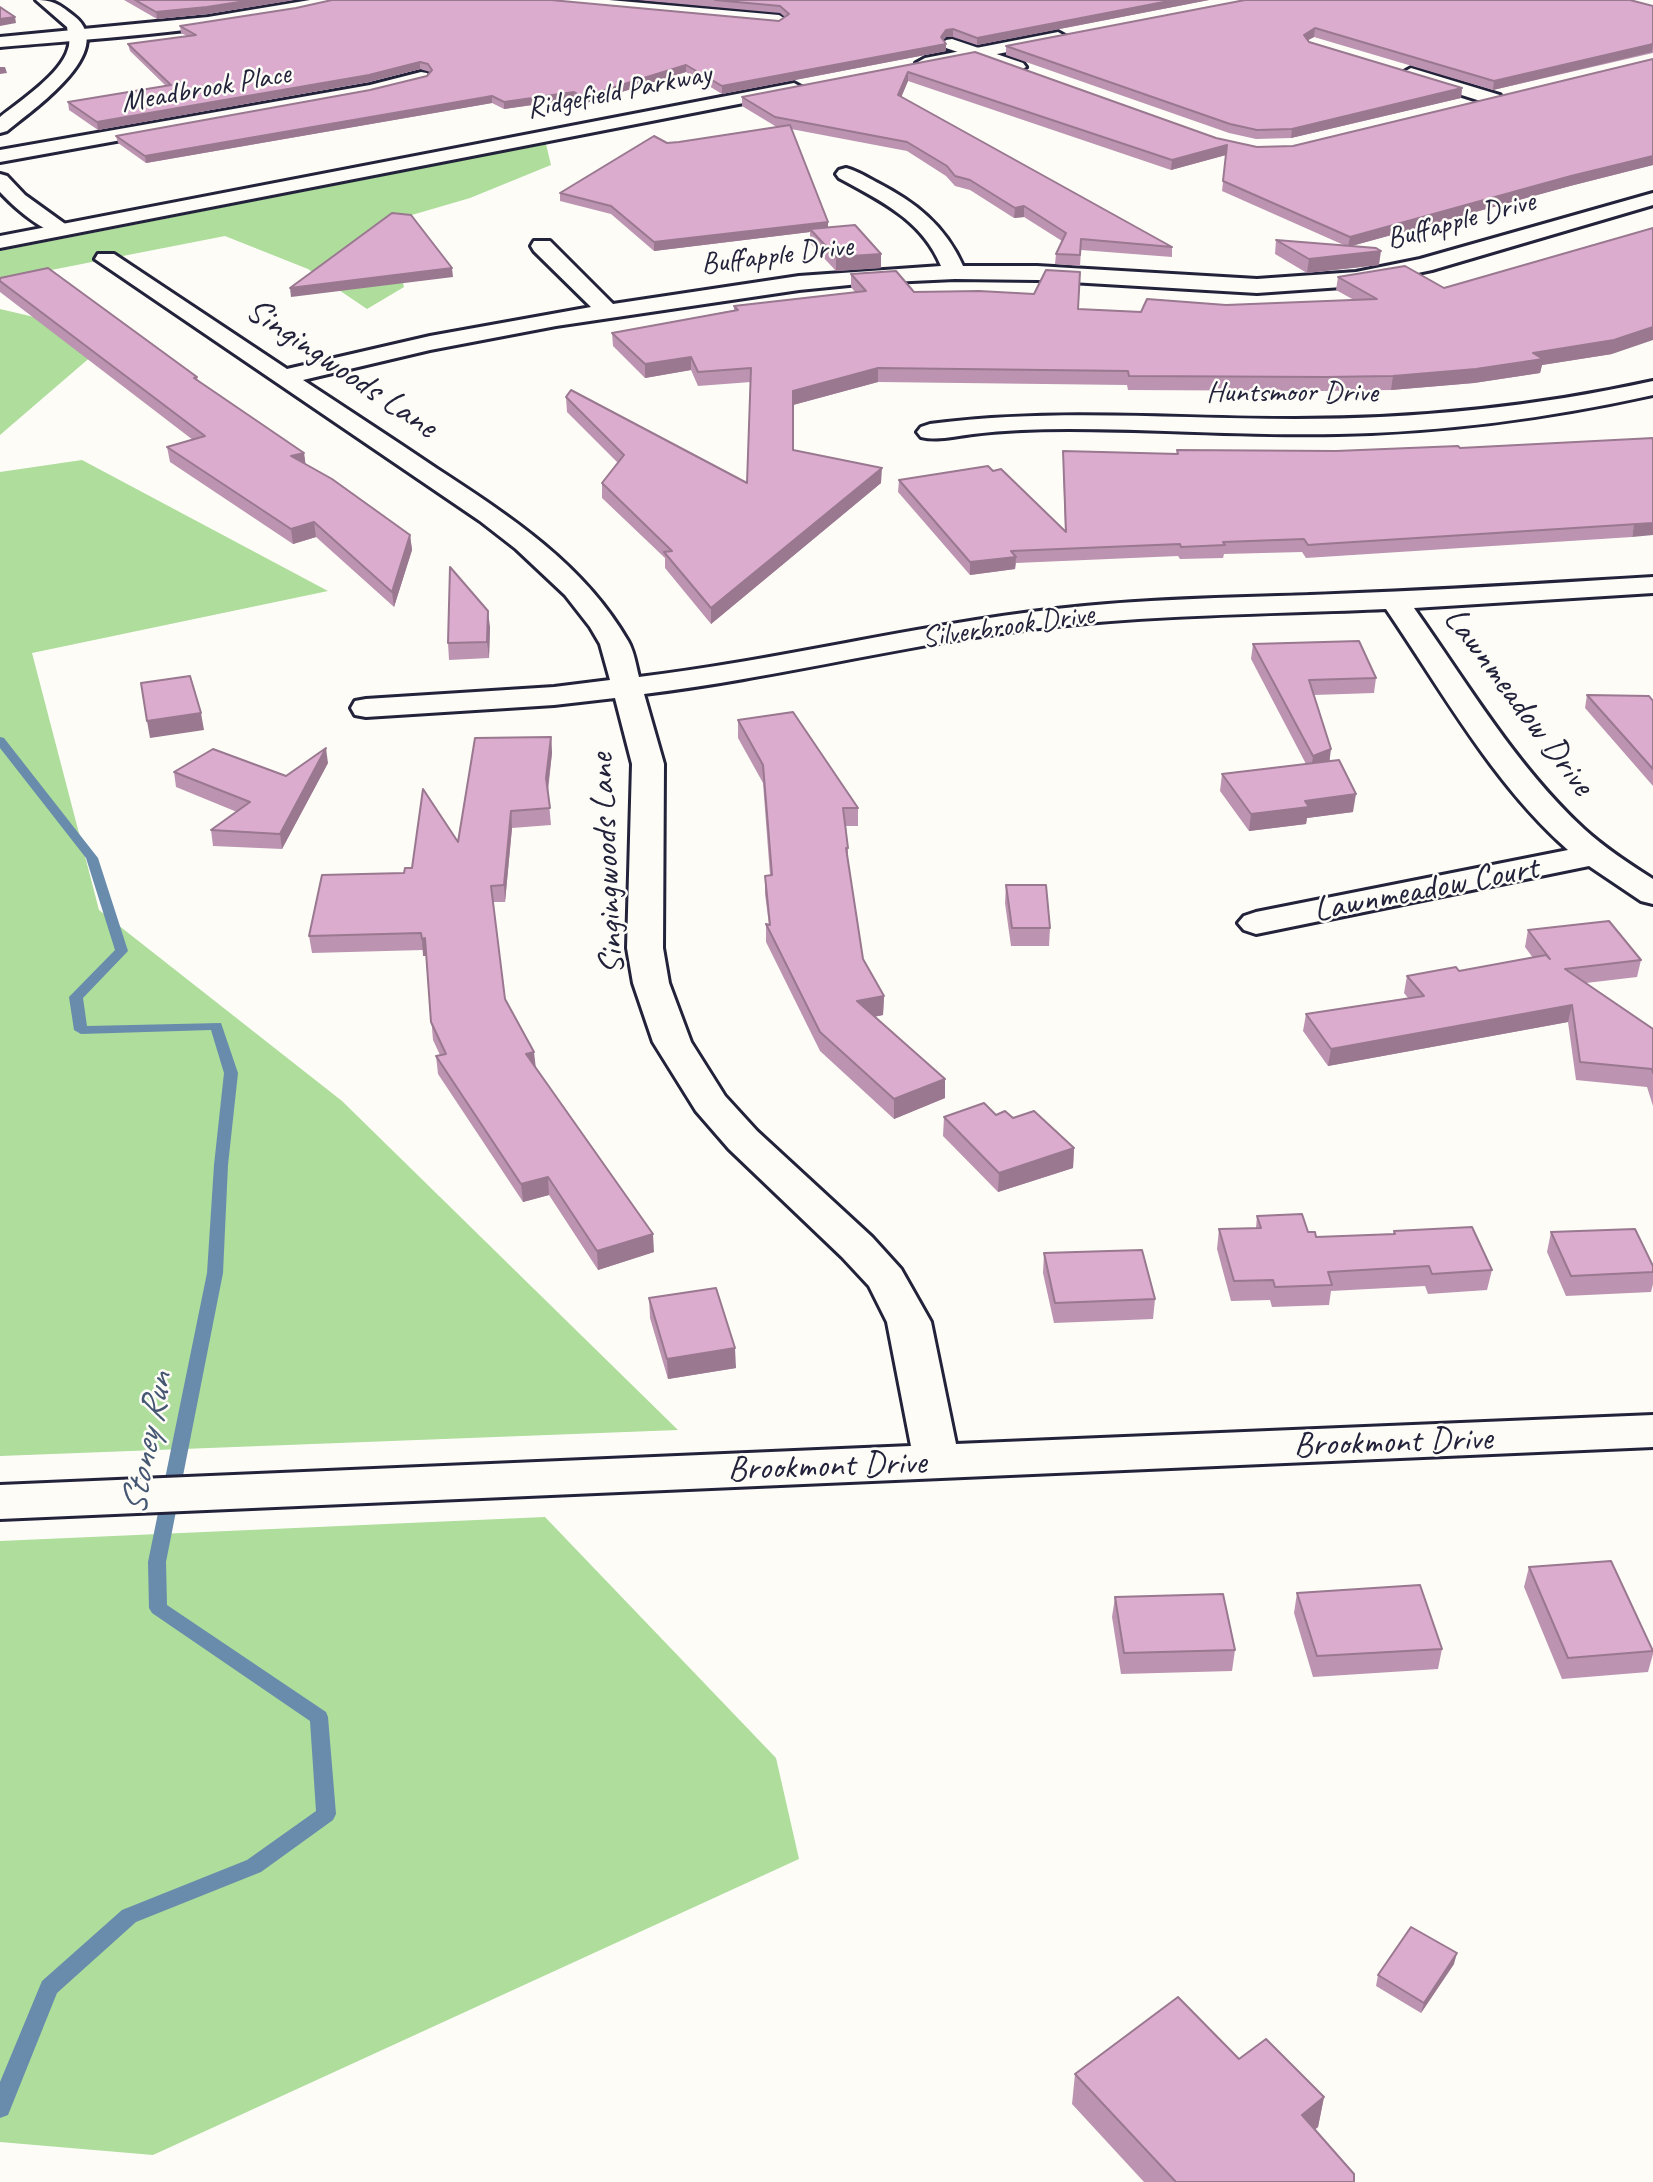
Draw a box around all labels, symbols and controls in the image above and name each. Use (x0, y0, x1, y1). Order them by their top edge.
street label: Meadbrook Place (119, 56, 293, 122)
street label: Ridgefield Parkway (524, 56, 714, 128)
street label: Buffapple Drive (1383, 184, 1539, 258)
street label: Buffapple Drive (699, 229, 855, 283)
street label: Singingwoods Lane (237, 290, 445, 448)
street label: Huntsmoor Drive (1206, 375, 1378, 411)
street label: Silverbrook Drive (920, 597, 1096, 657)
street label: Lawnmeadow Drive (1434, 600, 1602, 804)
street label: Singingwoods Lane (581, 752, 635, 976)
street label: Lawnmeadow Court (1310, 848, 1542, 932)
water label: Stoney Run (113, 1369, 183, 1519)
street label: Brookmont Drive (1293, 1419, 1493, 1467)
street label: Brookmont Drive (727, 1443, 927, 1491)

